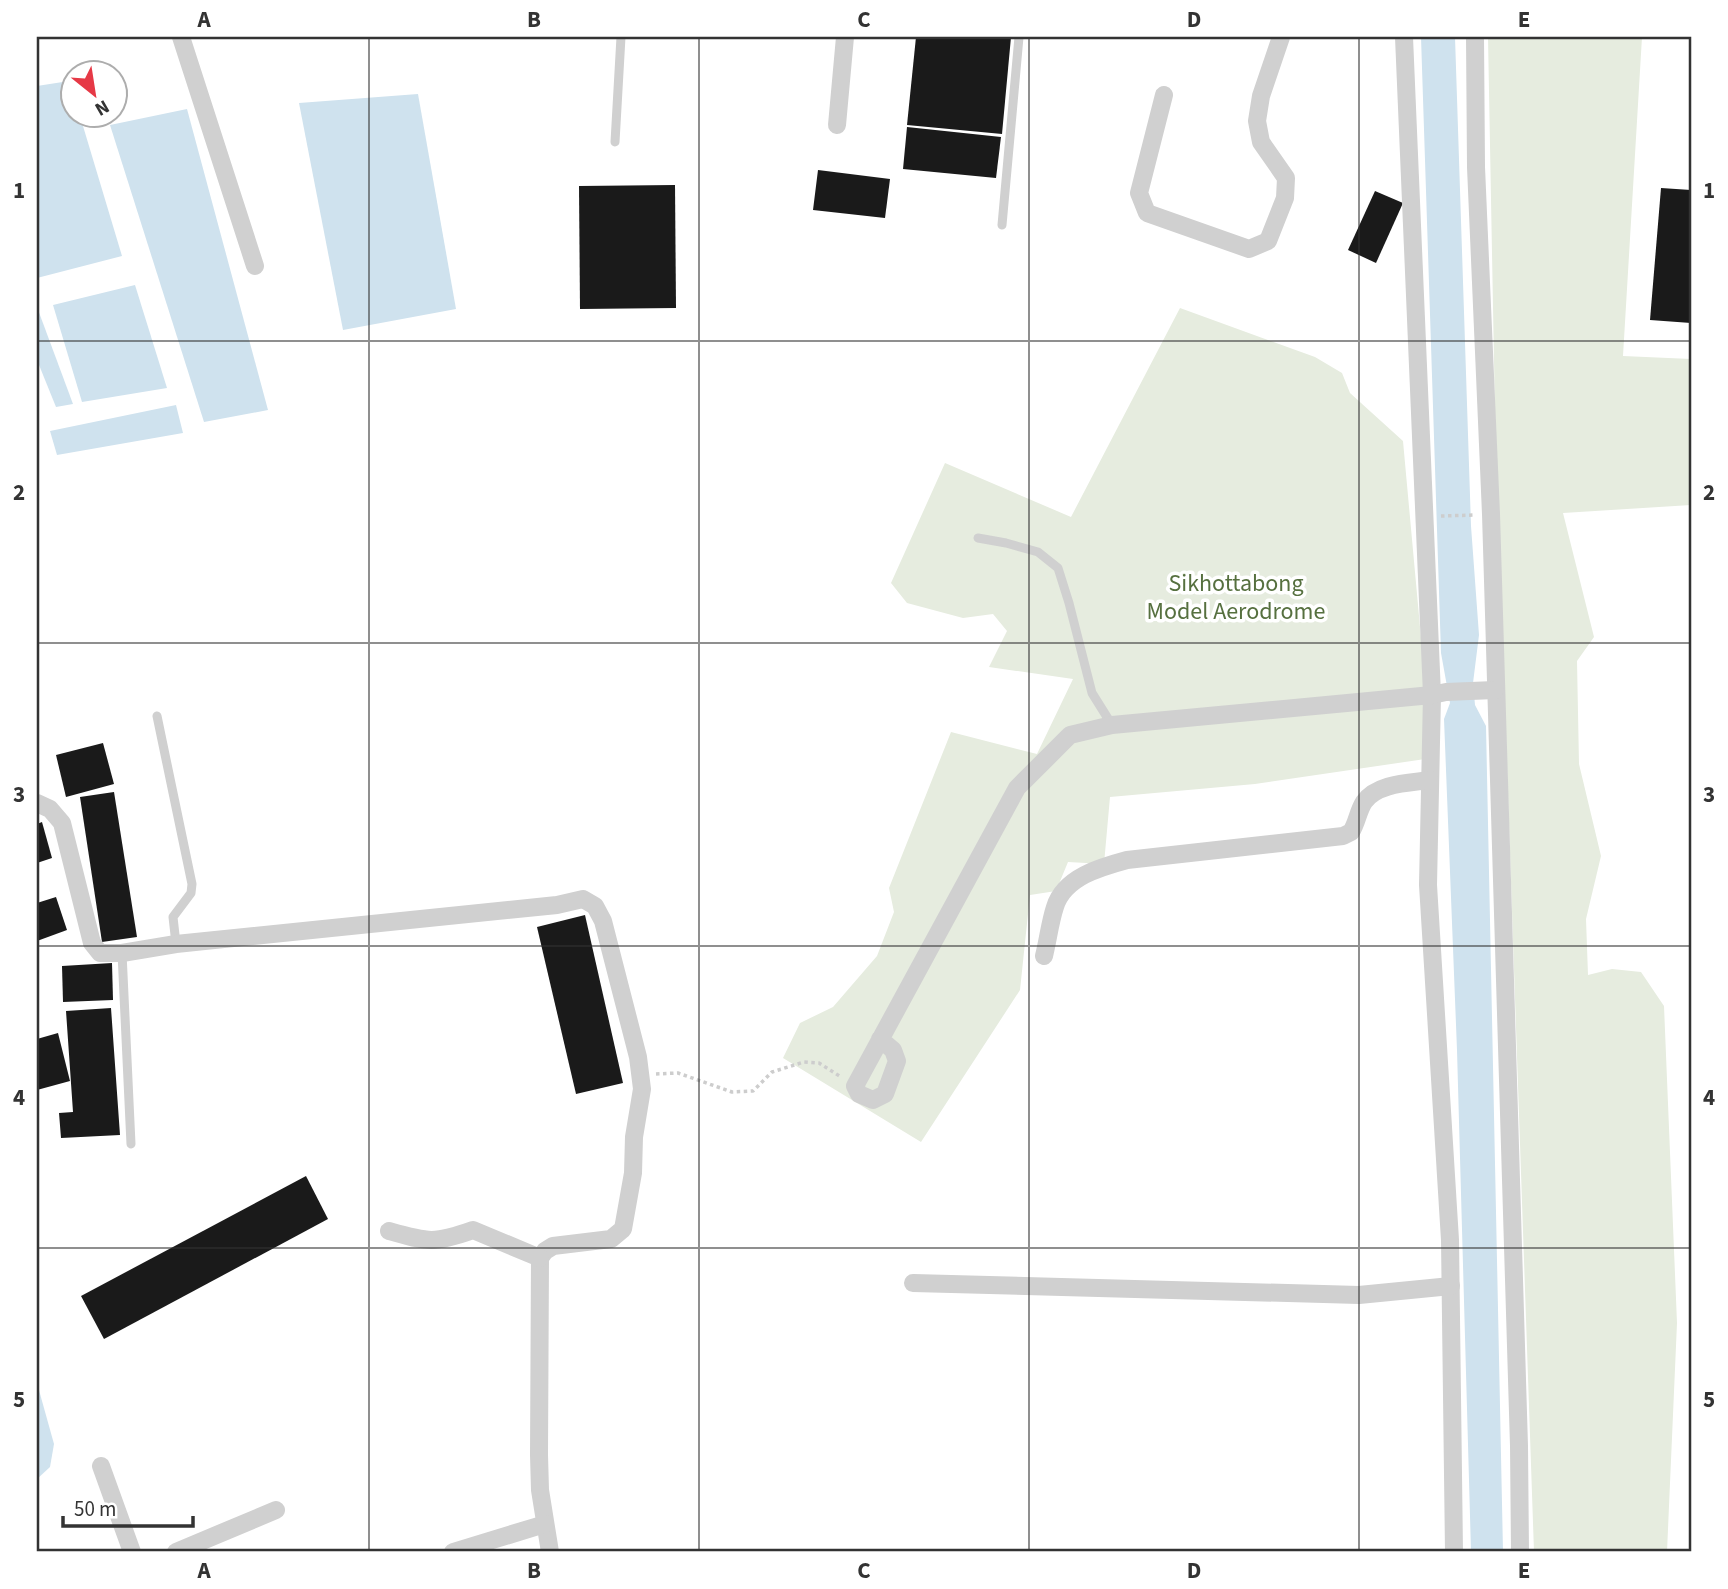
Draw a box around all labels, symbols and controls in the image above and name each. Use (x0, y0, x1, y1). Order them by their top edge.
text: A (196, 3, 211, 36)
text: B (527, 3, 541, 36)
text: C (857, 3, 871, 36)
text: D (1187, 3, 1201, 36)
text: E (1518, 3, 1530, 36)
north arrow (60, 60, 130, 130)
text: N (90, 93, 114, 122)
text: 1 (13, 174, 25, 207)
text: 1 (1703, 174, 1715, 207)
text: 2 (13, 476, 25, 509)
text: 2 (1703, 476, 1715, 509)
park label: Sikhottabong Model Aerodrome (1147, 566, 1325, 629)
text: 3 (13, 778, 25, 811)
text: 3 (1703, 778, 1715, 811)
text: 4 (13, 1081, 25, 1114)
text: 4 (1703, 1081, 1715, 1114)
text: 5 (13, 1383, 25, 1416)
text: 5 (1703, 1383, 1715, 1416)
scale bar (63, 1484, 192, 1528)
text: 50 m (74, 1494, 116, 1524)
text: A (196, 1554, 211, 1587)
text: B (527, 1554, 541, 1587)
text: C (857, 1554, 871, 1587)
text: D (1187, 1554, 1201, 1587)
text: E (1518, 1554, 1530, 1587)

